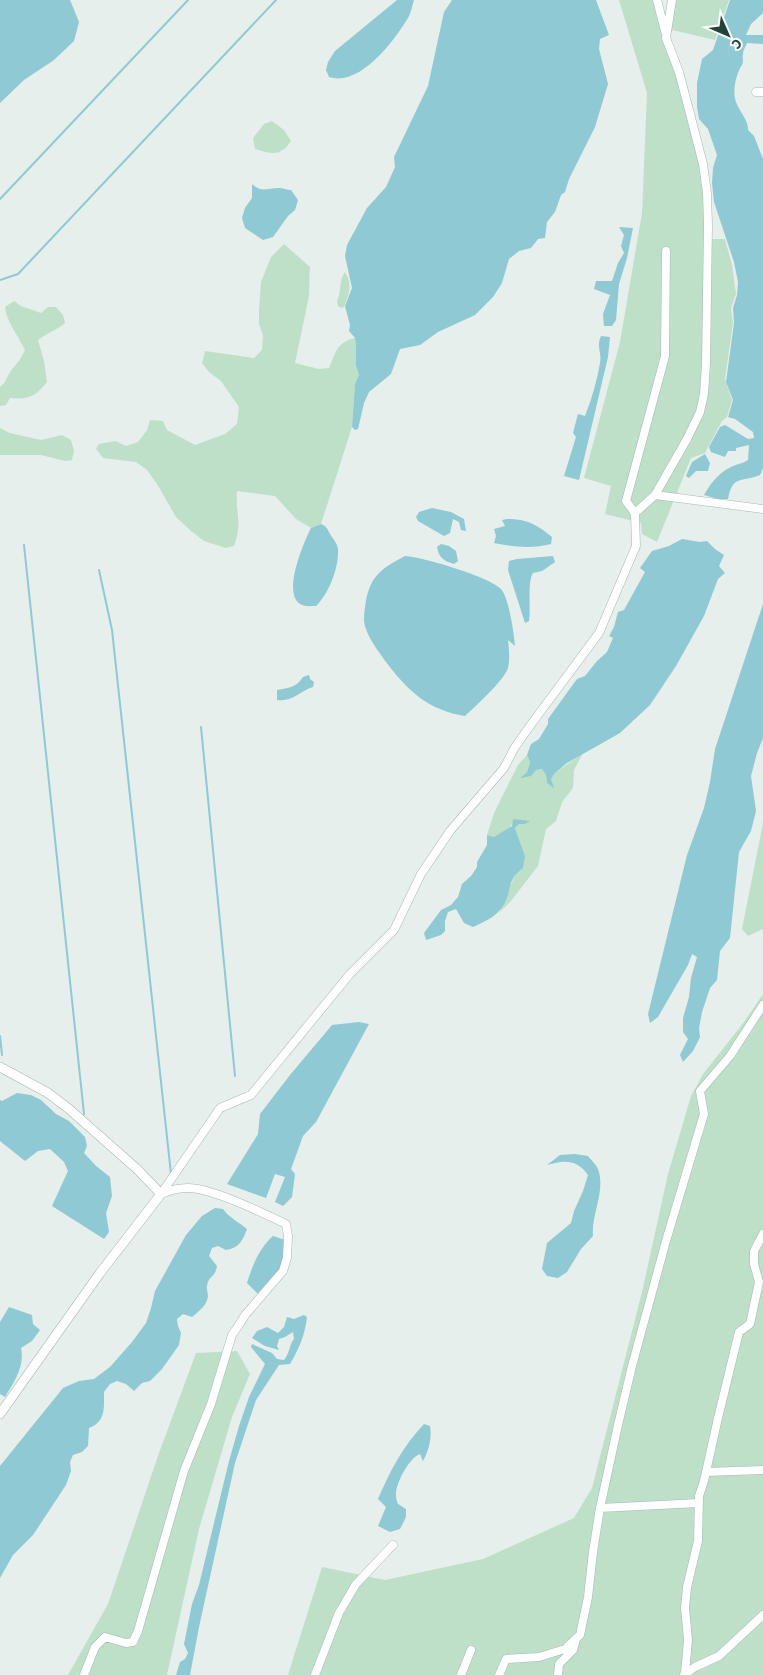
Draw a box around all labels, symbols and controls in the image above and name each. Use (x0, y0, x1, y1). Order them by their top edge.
north arrow (703, 10, 753, 60)
text: С (727, 34, 746, 53)

